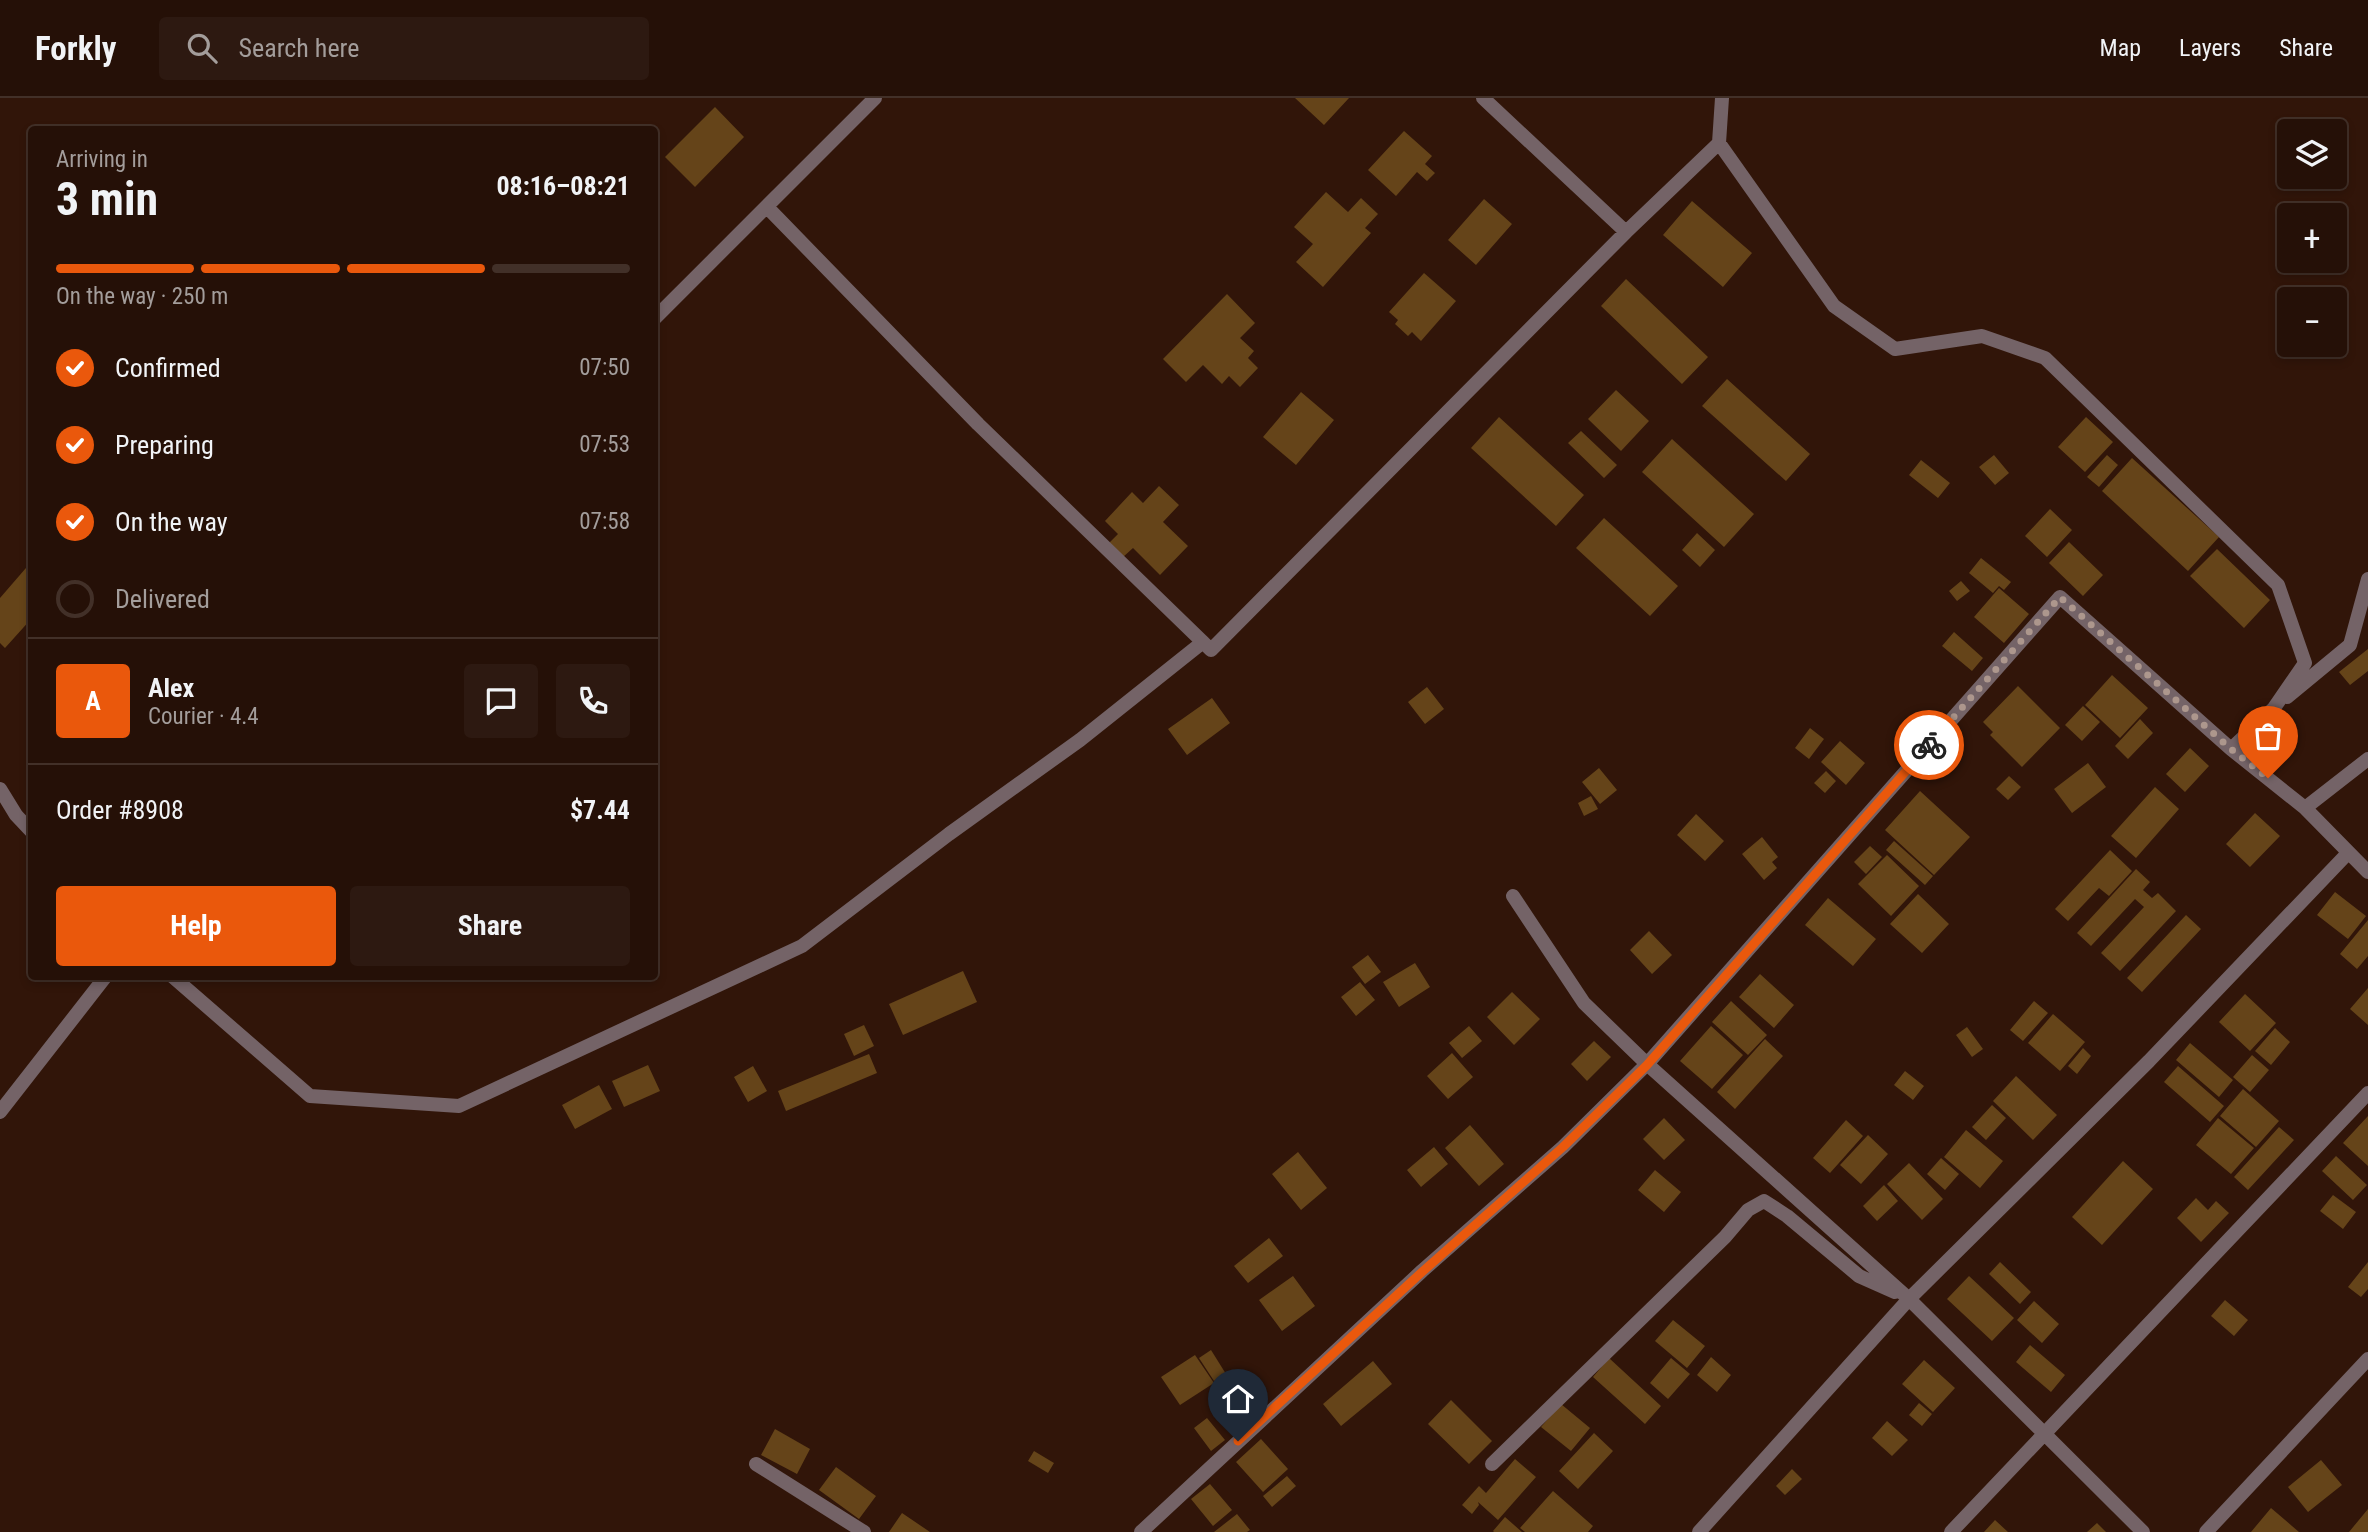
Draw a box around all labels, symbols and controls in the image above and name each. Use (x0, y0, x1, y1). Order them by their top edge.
search box (159, 17, 649, 80)
text: Forkly (35, 29, 117, 68)
icon: search (183, 29, 221, 67)
text: Search here (239, 33, 359, 63)
text: Map (2100, 34, 2141, 62)
text: Layers (2179, 34, 2241, 62)
text: Share (2279, 34, 2333, 62)
map controls (2277, 119, 2347, 357)
button: layers (2277, 119, 2347, 189)
text: Arriving in (56, 146, 148, 173)
text: 08:16–08:21 (496, 171, 630, 201)
text: 3 min (56, 172, 158, 226)
button: + (2277, 203, 2347, 273)
text: On the way · 250 m (56, 283, 228, 310)
button: − (2277, 287, 2347, 357)
icon: check (56, 349, 94, 387)
text: Confirmed (115, 353, 221, 383)
text: 07:50 (579, 354, 630, 381)
icon: check (56, 426, 94, 464)
text: Preparing (115, 430, 214, 460)
text: 07:53 (579, 431, 630, 458)
icon: check (56, 503, 94, 541)
text: On the way (115, 507, 228, 537)
text: 07:58 (579, 508, 630, 535)
text: Delivered (115, 584, 210, 614)
button: chat (464, 664, 538, 738)
button: phone (556, 664, 630, 738)
text: Alex (148, 673, 194, 703)
text: A (85, 686, 101, 716)
text: Courier · 4.4 (148, 703, 259, 730)
pin (2238, 706, 2298, 778)
courier (1894, 710, 1964, 780)
icon: bag (2249, 717, 2287, 755)
icon: bike (1910, 726, 1948, 764)
text: Order #8908 (56, 795, 184, 825)
text: $7.44 (570, 795, 630, 825)
button: Help (56, 886, 336, 966)
button: Share (350, 886, 630, 966)
pin (1208, 1369, 1268, 1441)
icon: home (1219, 1380, 1257, 1418)

